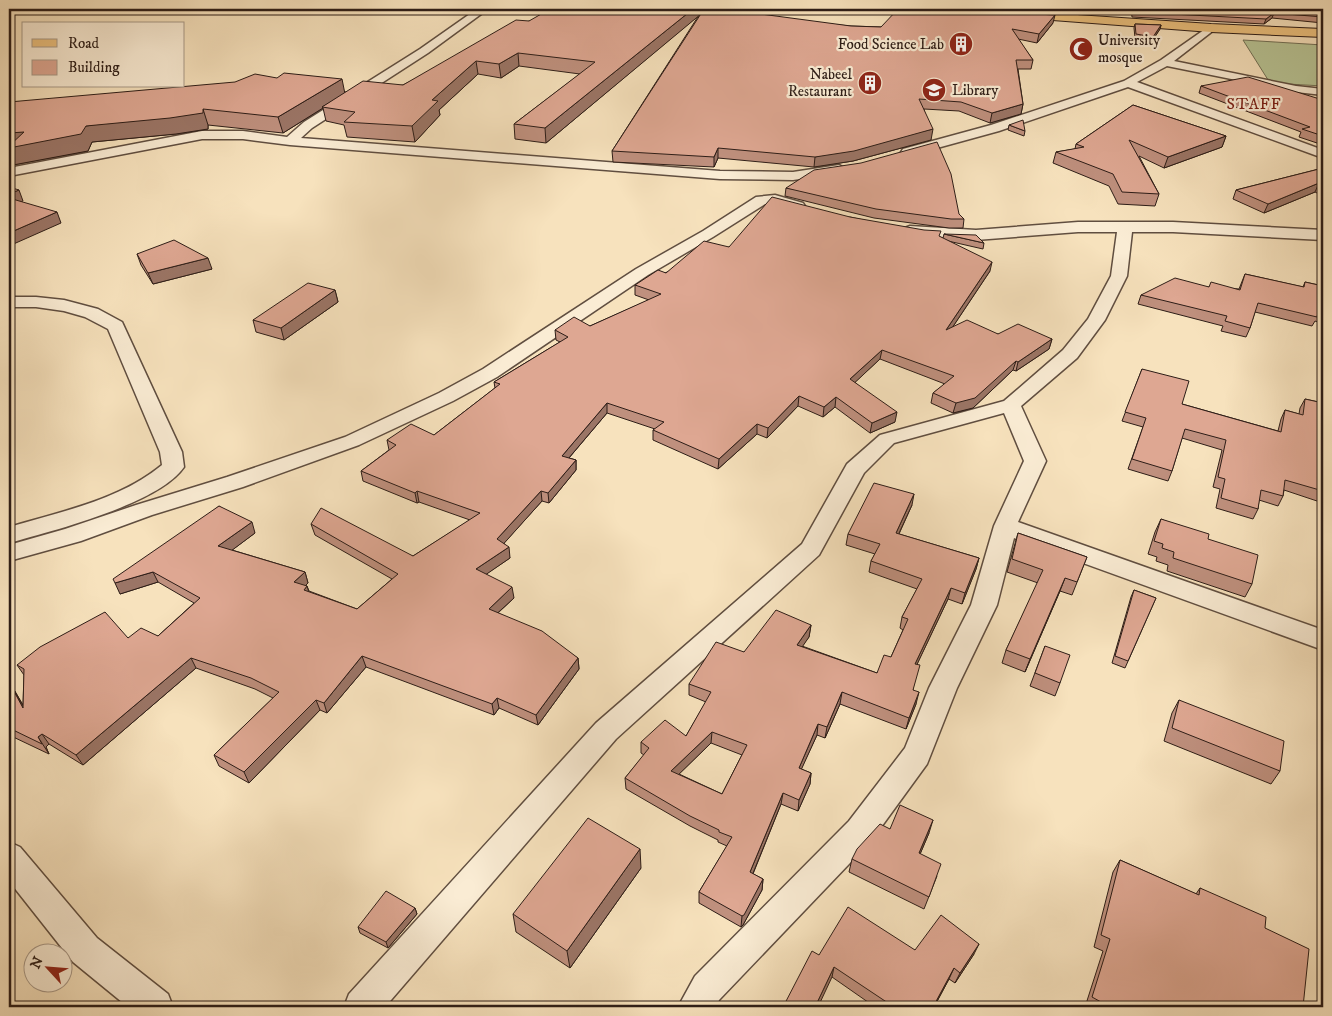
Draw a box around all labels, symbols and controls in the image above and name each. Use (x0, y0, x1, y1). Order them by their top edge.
legend (22, 22, 185, 88)
building icon: Food Science Lab (948, 31, 974, 57)
place label: University mosque (1098, 31, 1161, 67)
text: Road (68, 34, 100, 53)
place label: Food Science Lab (838, 35, 944, 54)
mosque icon: University mosque (1068, 36, 1094, 62)
text: Building (68, 58, 120, 77)
place label: Nabeel Restaurant (788, 65, 852, 101)
building icon: Nabeel Restaurant (857, 70, 883, 96)
school or university icon: Library (921, 77, 947, 103)
place label: Library (952, 81, 999, 100)
district label: STAFF (1227, 94, 1281, 114)
north arrow (22, 944, 72, 994)
text: N (27, 953, 48, 972)

